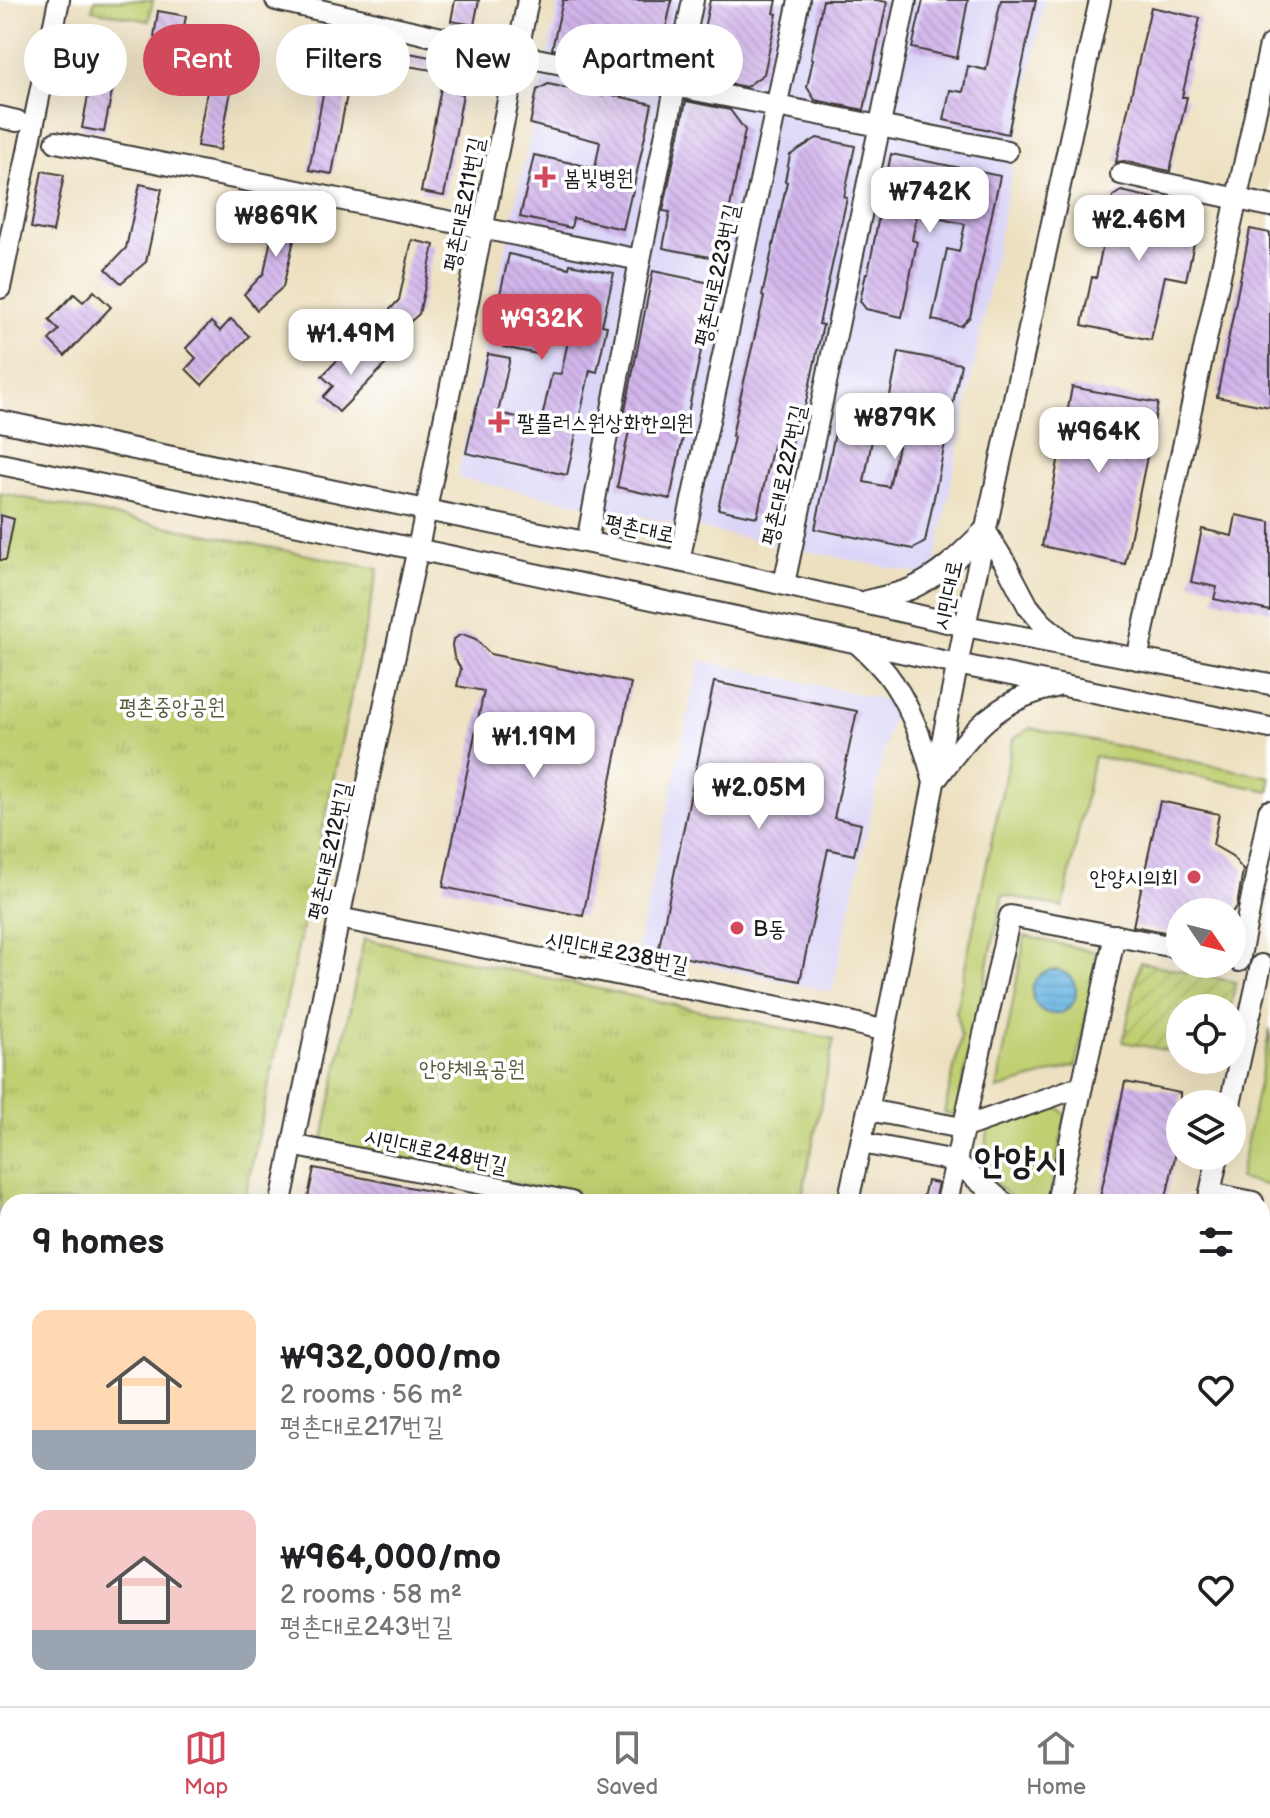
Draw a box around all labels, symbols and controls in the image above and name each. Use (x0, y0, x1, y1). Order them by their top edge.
chip: Buy (24, 24, 127, 96)
chip: Rent (143, 24, 260, 96)
chip: Filters (276, 24, 410, 96)
chip: New (426, 24, 539, 96)
chip: Apartment (555, 24, 743, 96)
street label: 평촌대로211번길 (438, 135, 491, 274)
place label: 봄빛병원 (563, 165, 634, 192)
marker: 봄빛병원 (534, 166, 556, 188)
pin: ₩742K (874, 167, 986, 235)
text: ₩742K (889, 177, 971, 208)
pin: ₩869K (220, 191, 332, 259)
pin: ₩2.46M (1074, 195, 1204, 263)
text: ₩869K (234, 201, 318, 232)
street label: 평촌대로223번길 (689, 201, 746, 349)
text: ₩2.46M (1092, 205, 1186, 236)
pin: ₩932K (486, 294, 598, 362)
text: ₩932K (500, 304, 584, 335)
pin: ₩1.49M (286, 309, 416, 377)
text: ₩1.49M (307, 319, 395, 350)
pin: ₩879K (839, 393, 951, 461)
street label: 평촌대로227번길 (756, 402, 813, 548)
text: ₩879K (854, 403, 936, 434)
pin: ₩964K (1043, 407, 1155, 475)
place label: 팔플러스원상화한의원 (517, 410, 694, 437)
marker: 팔플러스원상화한의원 (488, 411, 510, 433)
text: ₩964K (1057, 417, 1141, 448)
street label: 평촌대로 (602, 509, 677, 549)
street label: 시민대로 (928, 558, 969, 633)
park label: 평촌중앙공원 (119, 694, 225, 721)
pin: ₩1.19M (469, 712, 599, 780)
text: ₩1.19M (492, 722, 576, 753)
pin: ₩2.05M (694, 763, 824, 831)
text: ₩2.05M (712, 773, 806, 804)
street label: 평촌대로212번길 (303, 780, 358, 923)
place label: 안양시의회 (1089, 865, 1178, 892)
marker: 안양시의회 (1185, 868, 1203, 886)
north arrow (1166, 898, 1246, 978)
map controls (1166, 898, 1246, 1170)
place label: B동 (753, 916, 786, 943)
marker: B동 (728, 919, 746, 937)
street label: 시민대로238번길 (543, 925, 691, 980)
button: locate (1166, 994, 1246, 1074)
park label: 안양체육공원 (419, 1056, 525, 1083)
button: layers (1166, 1090, 1246, 1170)
street label: 시민대로248번길 (362, 1123, 510, 1180)
district label: 안양시 (974, 1139, 1066, 1184)
icon: filters (1194, 1220, 1238, 1264)
text: 9 homes (32, 1222, 164, 1263)
text: ₩932,000/mo (280, 1337, 501, 1378)
icon: home (96, 1342, 192, 1438)
icon: heart (1194, 1368, 1238, 1412)
text: 2 rooms · 56 m² (280, 1380, 463, 1411)
text: 평촌대로217번길 (280, 1412, 443, 1443)
text: ₩964,000/mo (280, 1537, 501, 1578)
icon: home (96, 1542, 192, 1638)
icon: heart (1194, 1568, 1238, 1612)
text: 2 rooms · 58 m² (280, 1580, 462, 1611)
text: 평촌대로243번길 (280, 1612, 452, 1643)
tab: Map (184, 1726, 228, 1801)
tab: Saved (596, 1726, 658, 1801)
tab: Home (1026, 1726, 1086, 1801)

